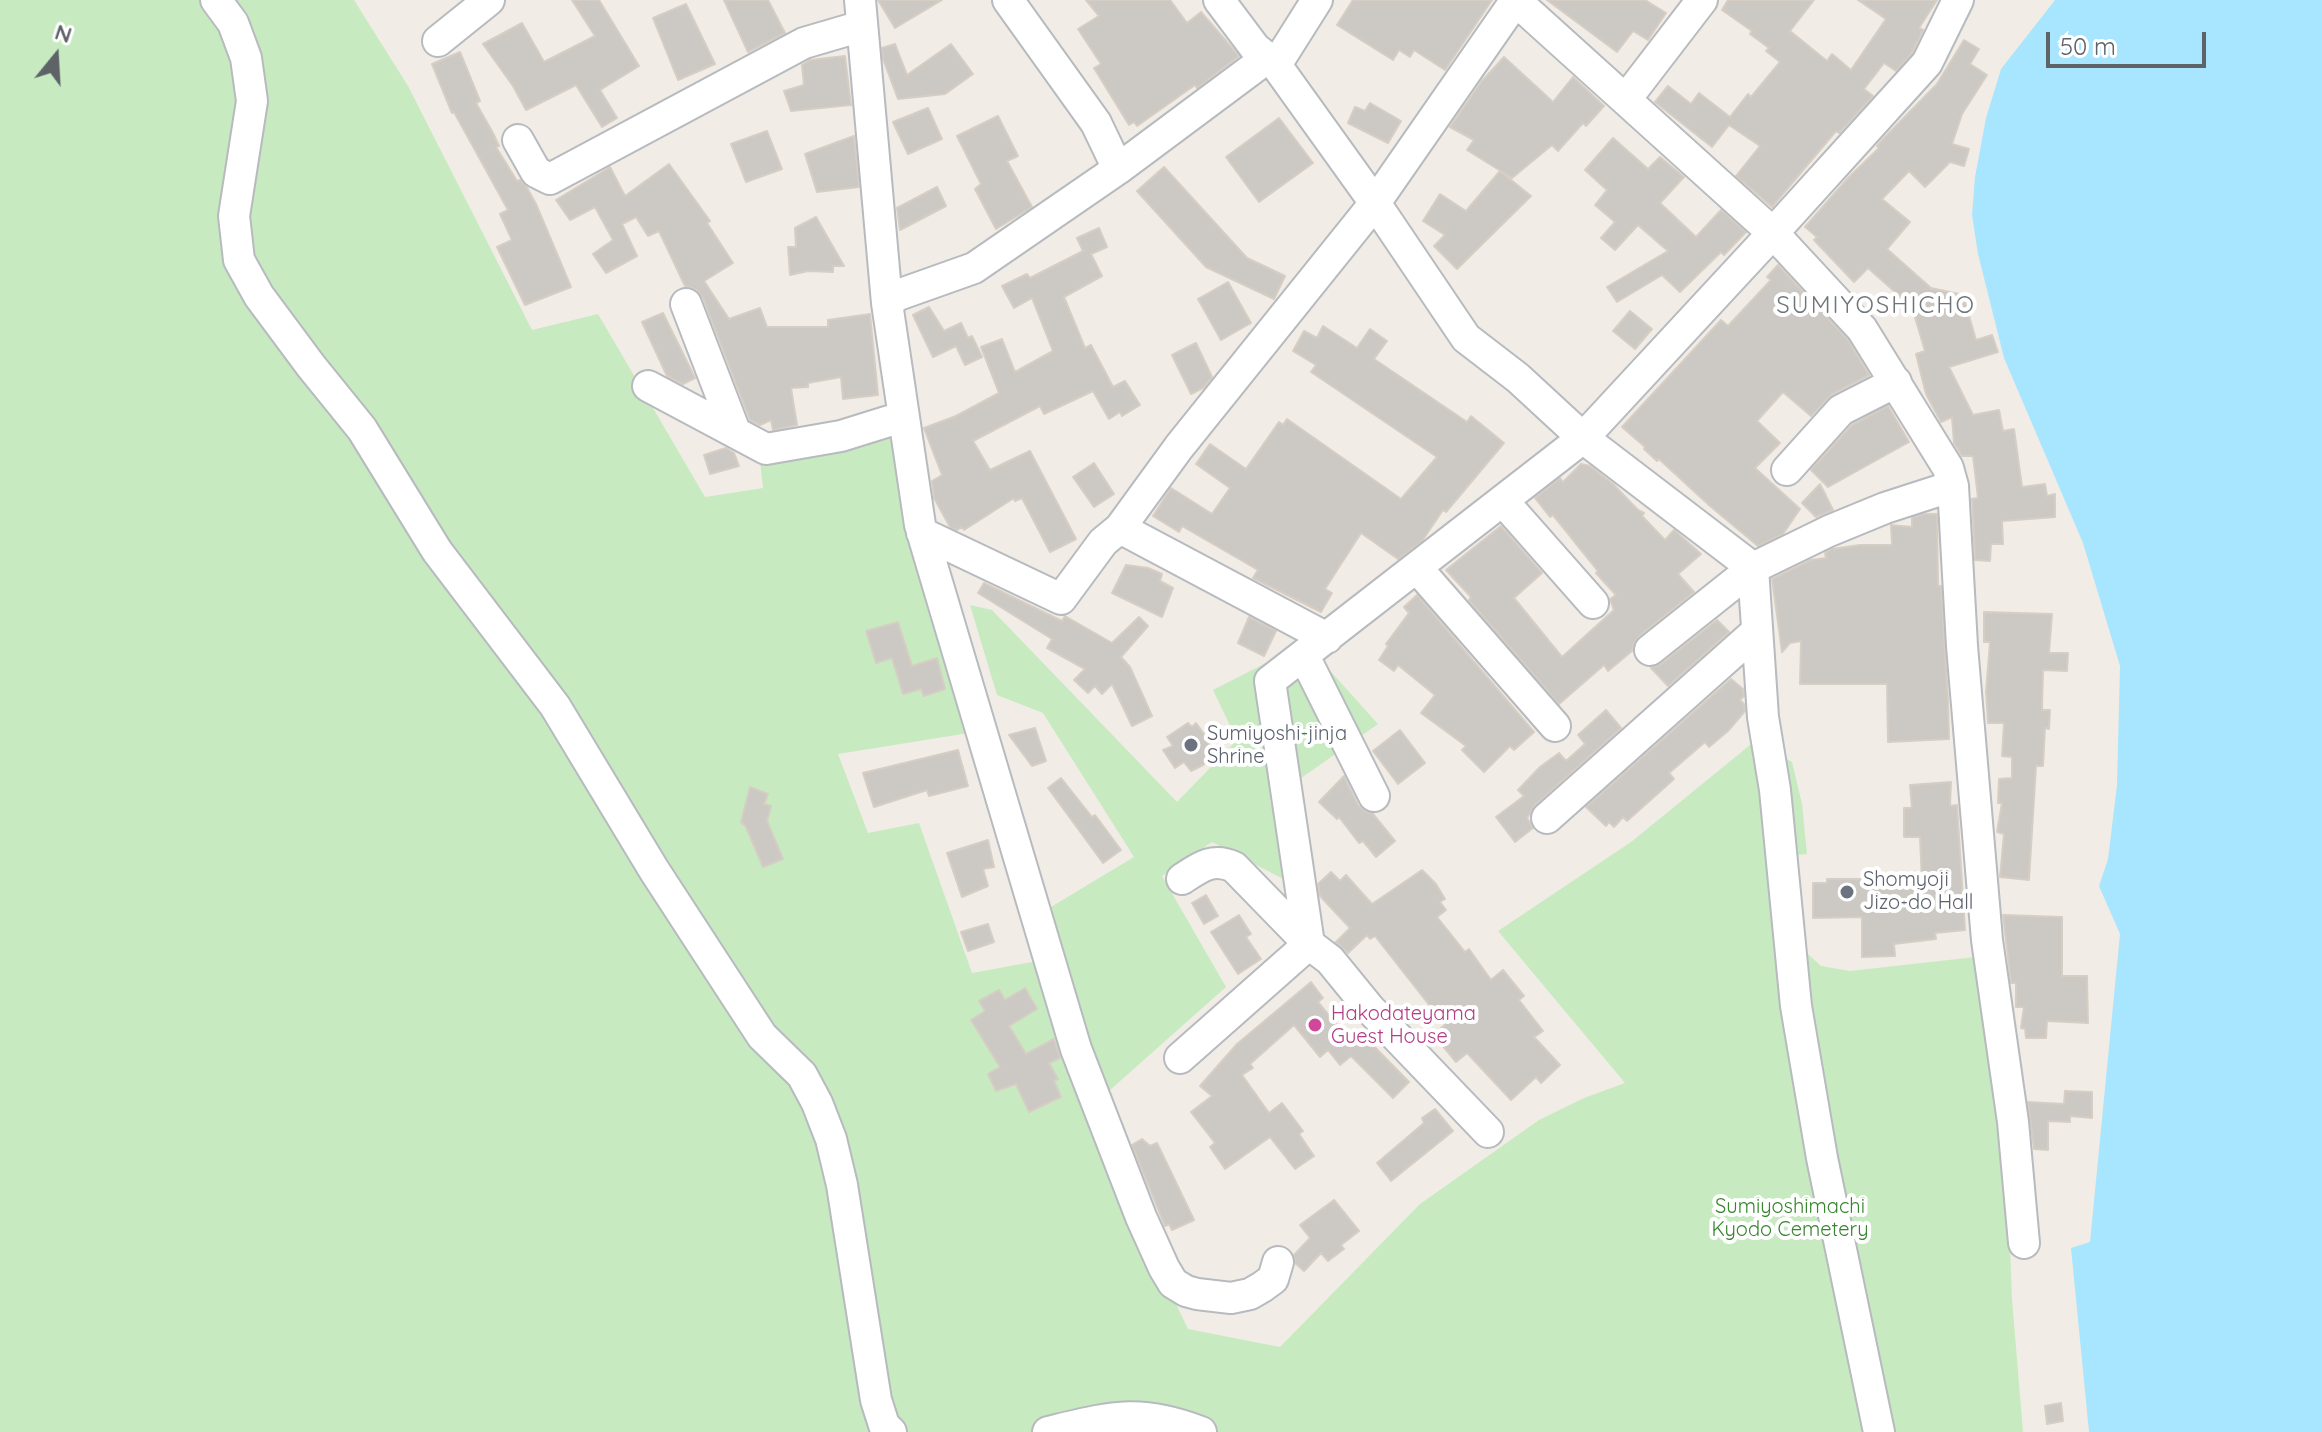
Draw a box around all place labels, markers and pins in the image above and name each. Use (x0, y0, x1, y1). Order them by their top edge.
place label: Sumiyoshi-jinja Shrine (1207, 722, 1347, 769)
marker: Sumiyoshi-jinja Shrine (1182, 736, 1200, 754)
place label: Shomyoji Jizo-do Hall (1863, 868, 1973, 915)
marker: Shomyoji Jizo-do Hall (1838, 883, 1856, 901)
place label: Hakodateyama Guest House (1331, 1002, 1476, 1049)
marker: Hakodateyama Guest House (1306, 1016, 1324, 1034)

